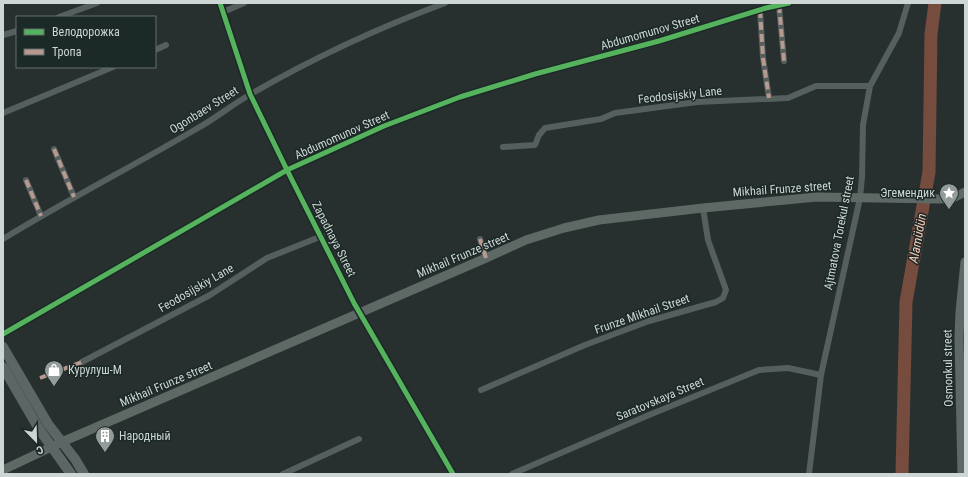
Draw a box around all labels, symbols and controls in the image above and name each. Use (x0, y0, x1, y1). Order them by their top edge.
street label: Abdumomunov Street (599, 11, 701, 53)
legend (16, 16, 156, 68)
text: Велодорожка (52, 25, 120, 39)
text: Тропа (52, 45, 82, 59)
street label: Ogonbaev Street (167, 83, 241, 137)
street label: Feodosijskiy Lane (637, 84, 723, 106)
street label: Abdumomunov Street (292, 108, 392, 162)
street label: Ajtmatova Torekul street (821, 175, 857, 291)
street label: Mikhail Frunze street (732, 179, 832, 199)
place icon: Эгемендик (938, 182, 960, 210)
place label: Эгемендик (880, 186, 935, 200)
street label: Zapadnaya Street (309, 199, 359, 279)
water label: Alamüdün (906, 212, 929, 265)
street label: Mikhail Frunze street (415, 229, 512, 281)
street label: Feodosijskiy Lane (156, 261, 236, 315)
street label: Frunze Mikhail Street (593, 291, 692, 337)
street label: Osmonkul street (940, 329, 956, 407)
street label: Mikhail Frunze street (118, 358, 215, 410)
shop icon: Курулуш-М (43, 359, 65, 387)
place label: Курулуш-М (68, 363, 122, 377)
street label: Saratovskaya Street (614, 374, 706, 424)
north arrow (16, 421, 56, 461)
building icon: Народный (94, 425, 116, 453)
place label: Народный (119, 429, 171, 443)
text: С (34, 443, 45, 457)

